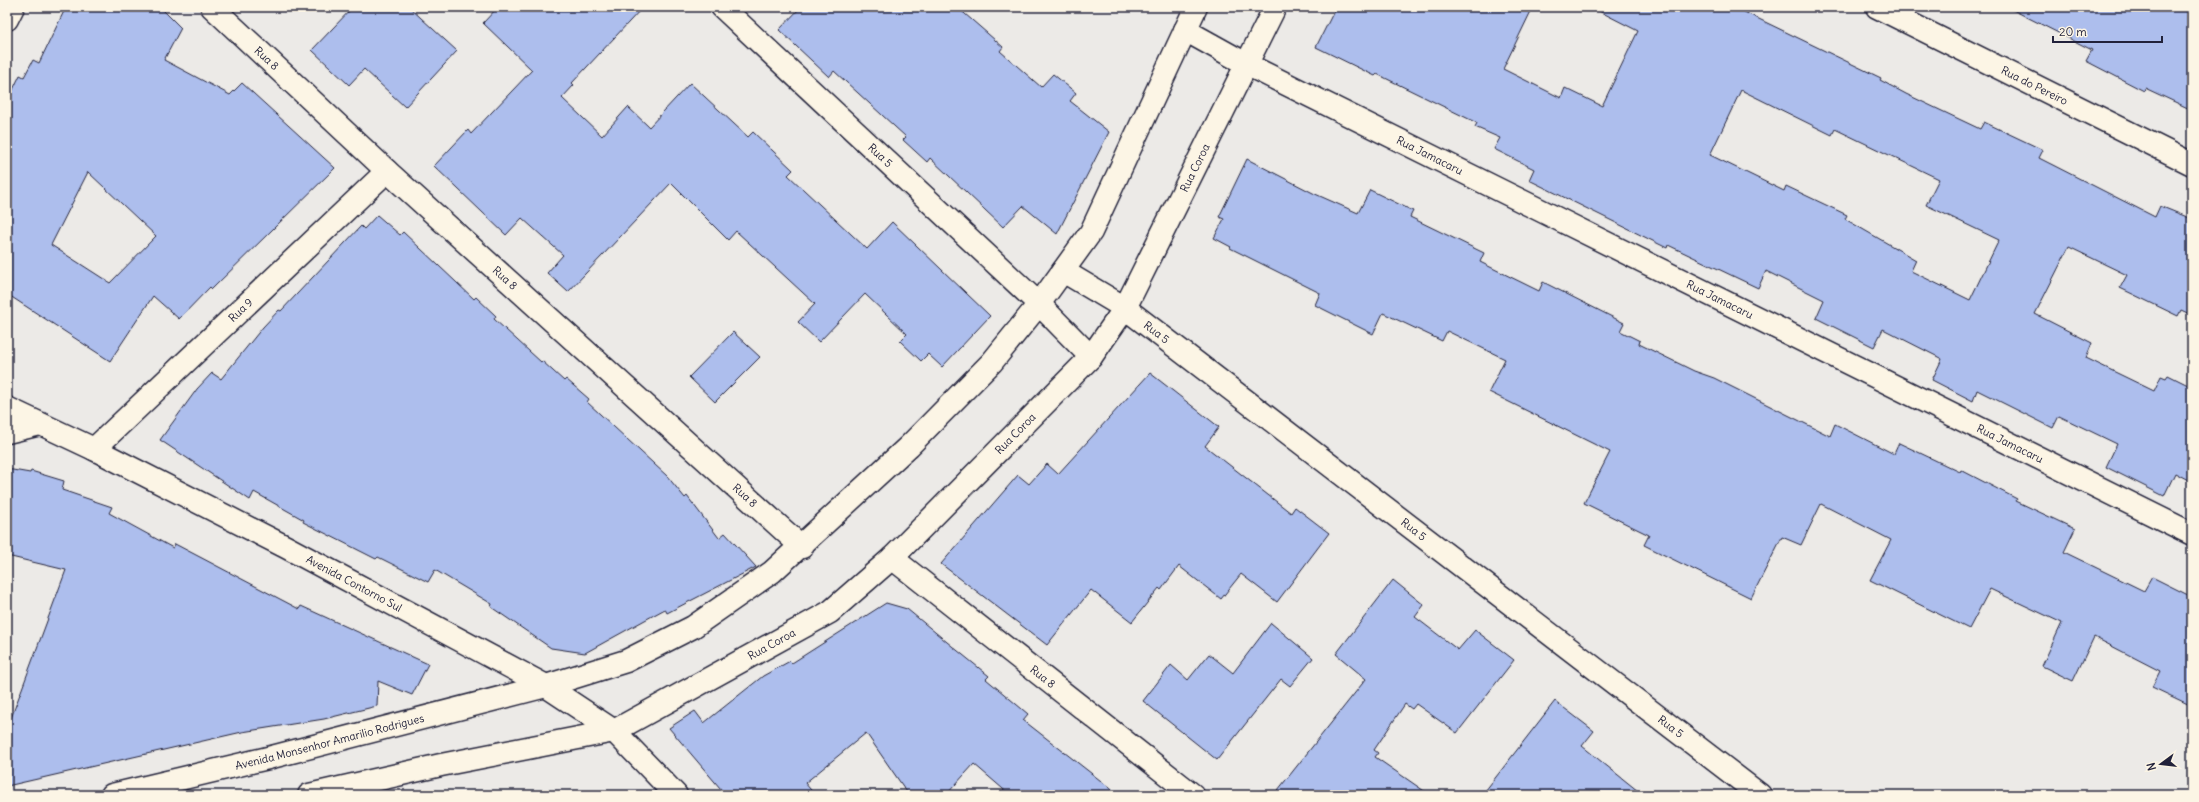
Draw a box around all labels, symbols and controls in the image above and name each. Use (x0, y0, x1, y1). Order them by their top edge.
scale bar (2053, 18, 2162, 44)
text: 20 m (2059, 24, 2087, 39)
street label: Rua 8 (252, 43, 282, 73)
street label: Rua do Pereiro (1999, 63, 2070, 108)
street label: Rua Jamacaru (1394, 133, 1466, 178)
street label: Rua 5 (865, 140, 896, 170)
street label: Rua Coroa (1177, 141, 1213, 194)
street label: Rua 8 (490, 263, 520, 293)
street label: Rua Jamacaru (1684, 277, 1756, 322)
street label: Rua 9 (225, 295, 256, 325)
street label: Rua 5 (1141, 318, 1172, 346)
street label: Rua Coroa (992, 410, 1039, 457)
street label: Rua Jamacaru (1974, 421, 2046, 466)
street label: Rua 8 (730, 481, 760, 510)
street label: Rua 5 (1398, 515, 1429, 544)
street label: Avenida Contorno Sul (304, 552, 404, 615)
street label: Rua Coroa (745, 625, 798, 663)
street label: Rua 8 (1027, 662, 1058, 691)
street label: Avenida Monsenhor Amarilio Rodrigues (234, 711, 426, 773)
street label: Rua 5 (1655, 712, 1686, 741)
north arrow (2141, 744, 2181, 784)
text: N (2144, 761, 2159, 772)

